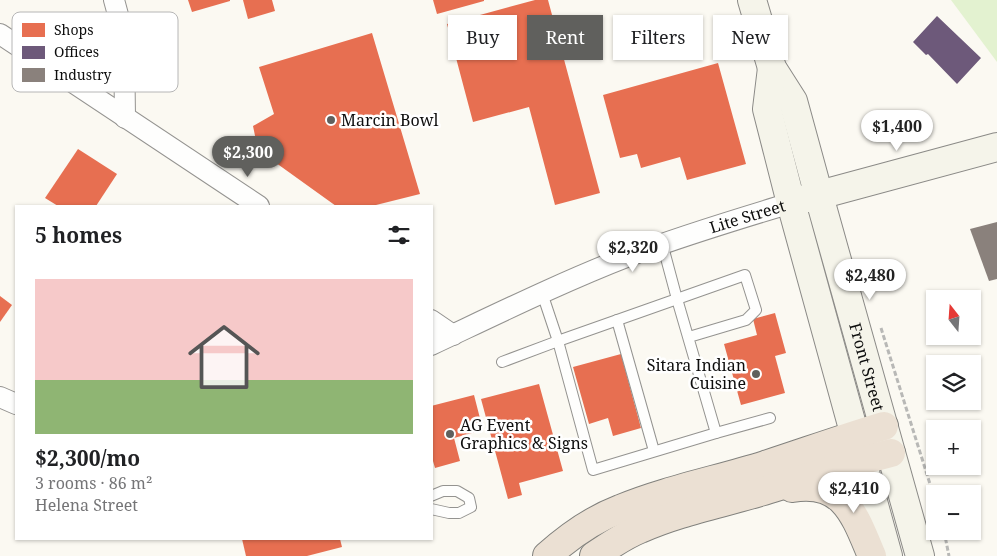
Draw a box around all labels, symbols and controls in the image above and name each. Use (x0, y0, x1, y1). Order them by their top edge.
legend (12, 12, 178, 92)
chip: Buy (448, 15, 517, 60)
chip: Rent (527, 15, 603, 60)
chip: Filters (613, 15, 703, 60)
chip: New (713, 15, 788, 60)
text: Shops (54, 20, 94, 39)
text: Offices (54, 42, 99, 61)
text: Industry (54, 65, 111, 84)
place label: Marcin Bowl (341, 109, 439, 131)
pin: $1,400 (856, 110, 938, 152)
marker: Marcin Bowl (325, 114, 337, 126)
text: $1,400 (872, 115, 922, 137)
pin: $2,300 (207, 136, 289, 178)
text: $2,300 (223, 141, 273, 163)
street label: Lite Street (707, 194, 788, 238)
text: 5 homes (35, 221, 122, 249)
icon: filters (385, 221, 413, 249)
pin: $2,320 (592, 230, 674, 273)
text: $2,320 (608, 236, 658, 258)
pin: $2,480 (829, 258, 911, 301)
text: $2,480 (845, 264, 895, 286)
north arrow (926, 290, 981, 345)
map controls (926, 290, 981, 540)
icon: home (179, 312, 269, 402)
street label: Front Street (844, 320, 890, 414)
place label: Sitara Indian Cuisine (647, 354, 746, 394)
button: layers (926, 355, 981, 410)
marker: Sitara Indian Cuisine (750, 368, 762, 380)
place label: AG Event Graphics & Signs (460, 414, 588, 454)
button: + (926, 420, 981, 475)
marker: AG Event Graphics & Signs (444, 428, 456, 440)
text: $2,300/mo (35, 444, 140, 472)
text: 3 rooms · 86 m² (35, 472, 152, 494)
pin: $2,410 (813, 472, 895, 514)
text: $2,410 (829, 477, 879, 499)
button: − (926, 485, 981, 540)
text: Helena Street (35, 494, 138, 516)

